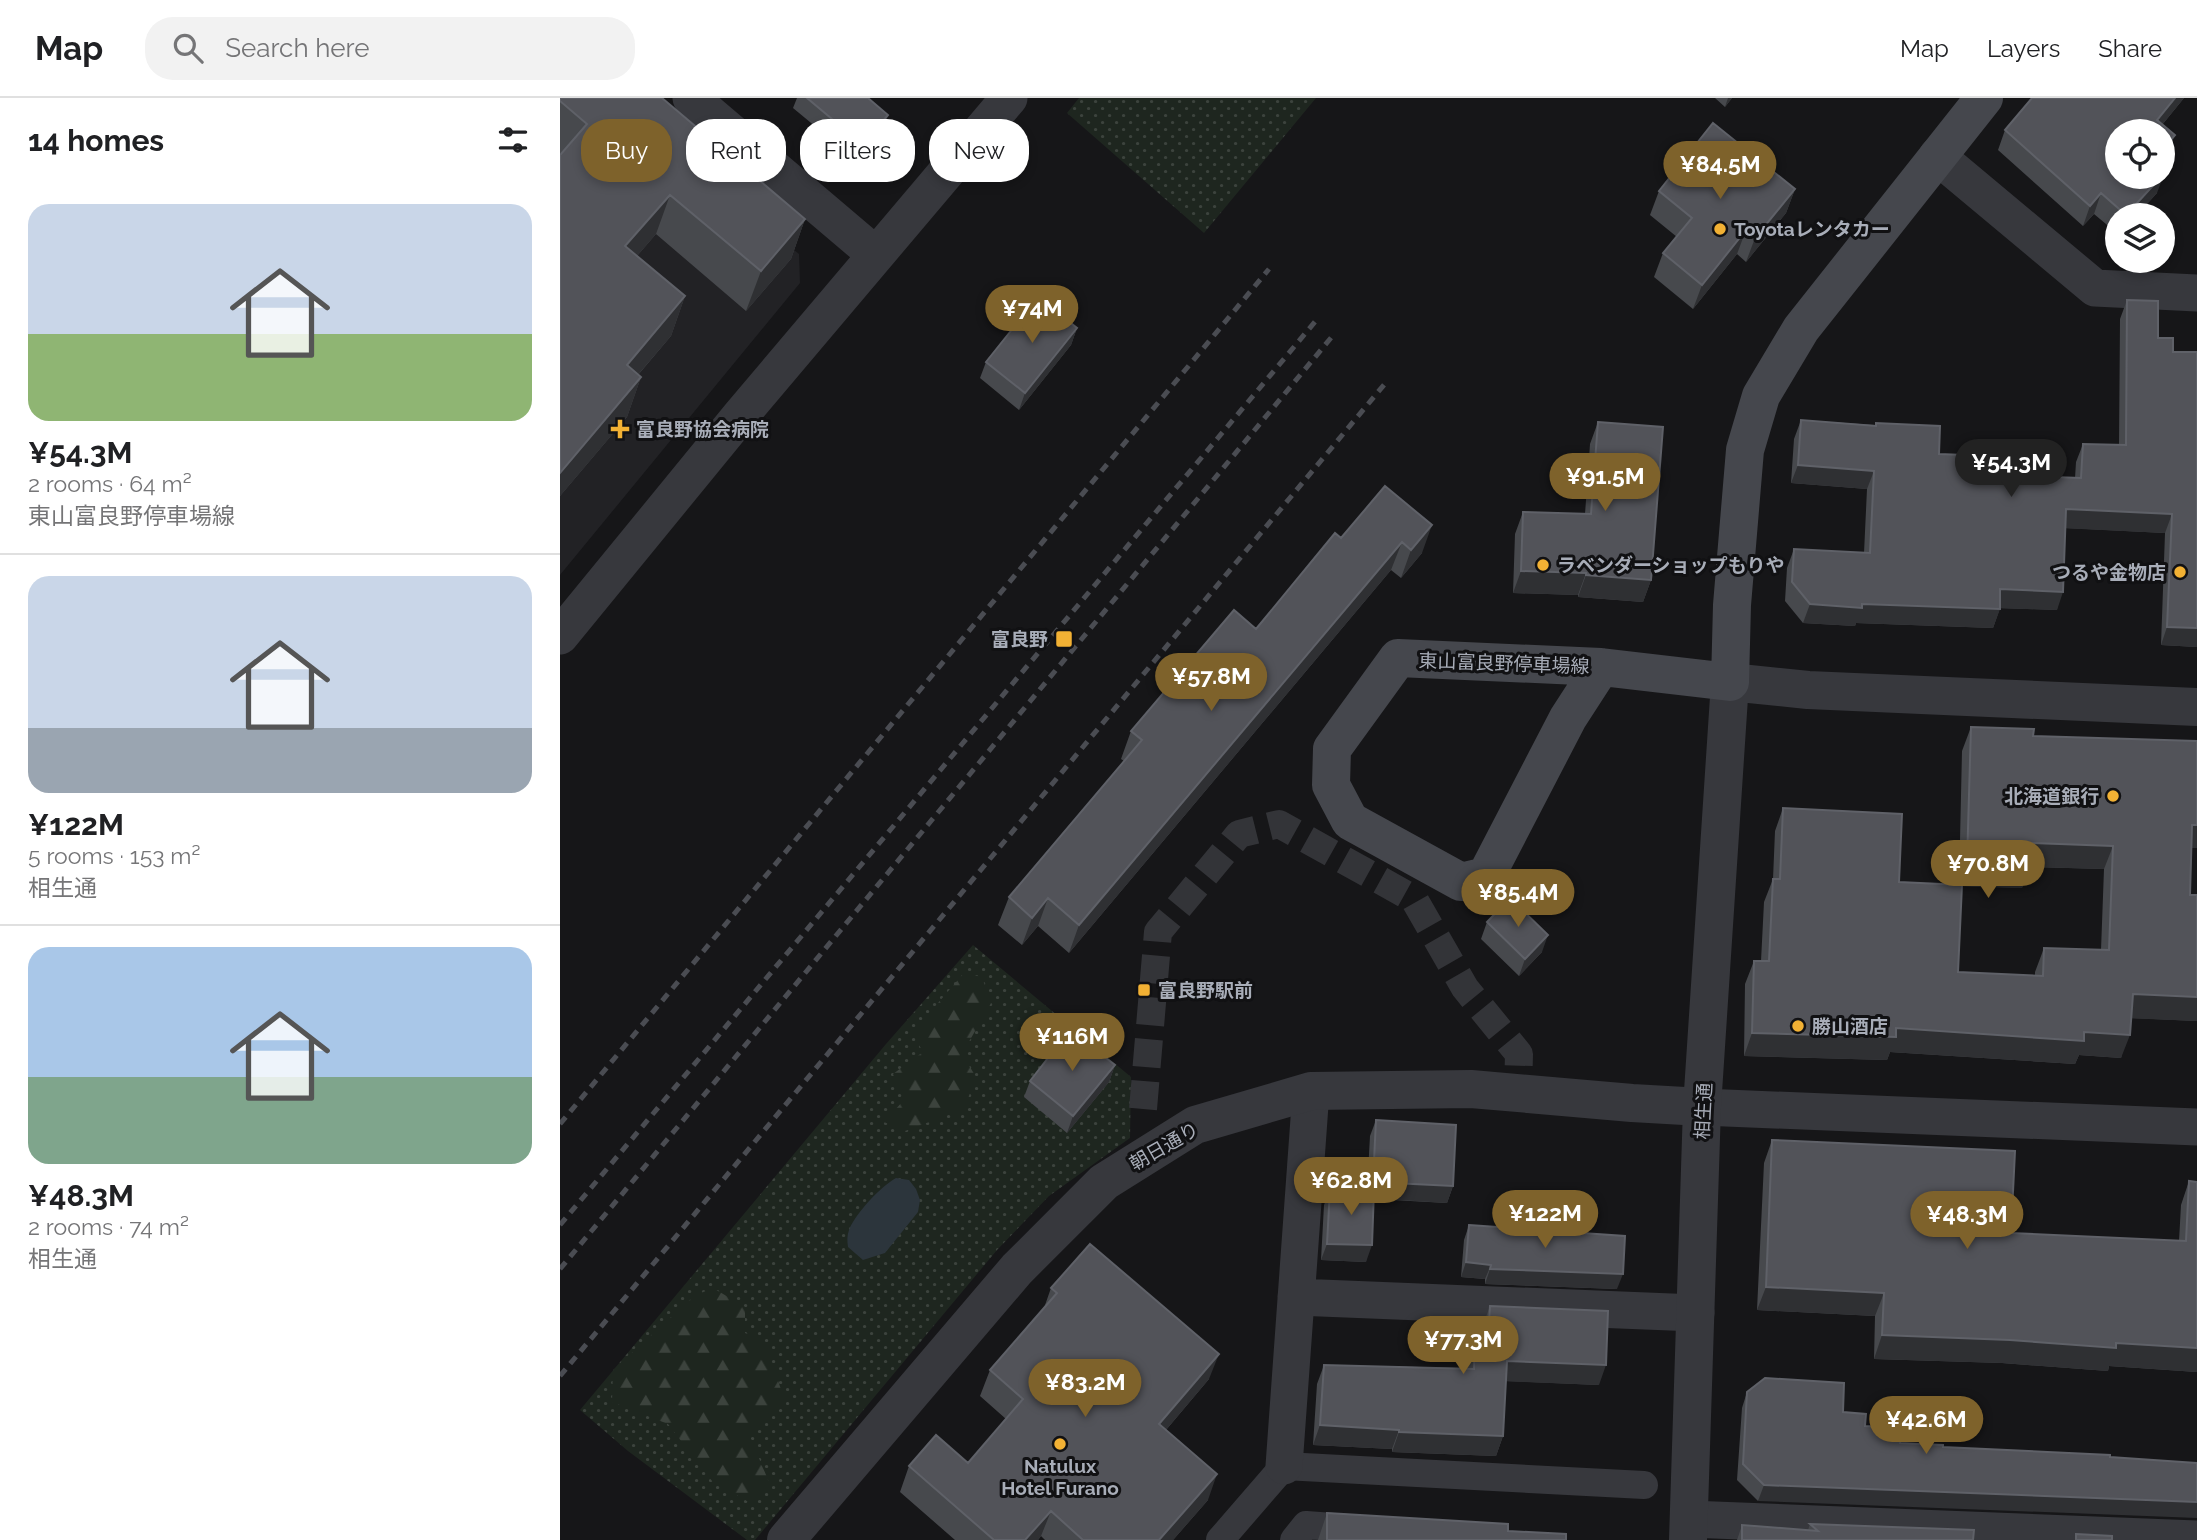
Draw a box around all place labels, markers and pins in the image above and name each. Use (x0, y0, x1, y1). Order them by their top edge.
pin: ¥84.5M (1663, 141, 1777, 201)
place label: Toyotaレンタカー (1734, 218, 1890, 240)
marker: Toyotaレンタカー (1712, 221, 1728, 237)
pin: ¥74M (991, 286, 1073, 345)
place label: 富良野協会病院 (636, 418, 769, 440)
marker: 富良野協会病院 (610, 419, 630, 439)
pin: ¥54.3M (1954, 440, 2068, 499)
pin: ¥91.5M (1548, 454, 1662, 513)
place label: ラベンダーショップもりや (1557, 554, 1785, 576)
marker: ラベンダーショップもりや (1535, 557, 1551, 573)
place label: つるや金物店 (2052, 561, 2166, 583)
marker: つるや金物店 (2172, 564, 2188, 580)
place label: 富良野 (991, 628, 1048, 650)
marker: 富良野 (1054, 629, 1074, 649)
pin: ¥57.8M (1154, 654, 1268, 713)
place label: 北海道銀行 (2004, 785, 2099, 807)
marker: 北海道銀行 (2105, 788, 2121, 804)
pin: ¥70.8M (1931, 840, 2045, 900)
pin: ¥85.4M (1461, 870, 1575, 929)
place label: 富良野駅前 (1158, 979, 1253, 1001)
marker: 富良野駅前 (1136, 982, 1152, 998)
pin: ¥116M (1023, 1014, 1121, 1073)
place label: 勝山酒店 (1812, 1015, 1888, 1037)
marker: 勝山酒店 (1790, 1018, 1806, 1034)
pin: ¥62.8M (1294, 1158, 1408, 1217)
pin: ¥122M (1496, 1190, 1594, 1250)
pin: ¥48.3M (1910, 1192, 2024, 1251)
pin: ¥77.3M (1406, 1316, 1520, 1376)
pin: ¥83.2M (1028, 1360, 1142, 1419)
pin: ¥42.6M (1869, 1396, 1983, 1456)
marker: Natulux Hotel Furano (1052, 1436, 1068, 1452)
place label: Natulux Hotel Furano (1001, 1455, 1119, 1499)

